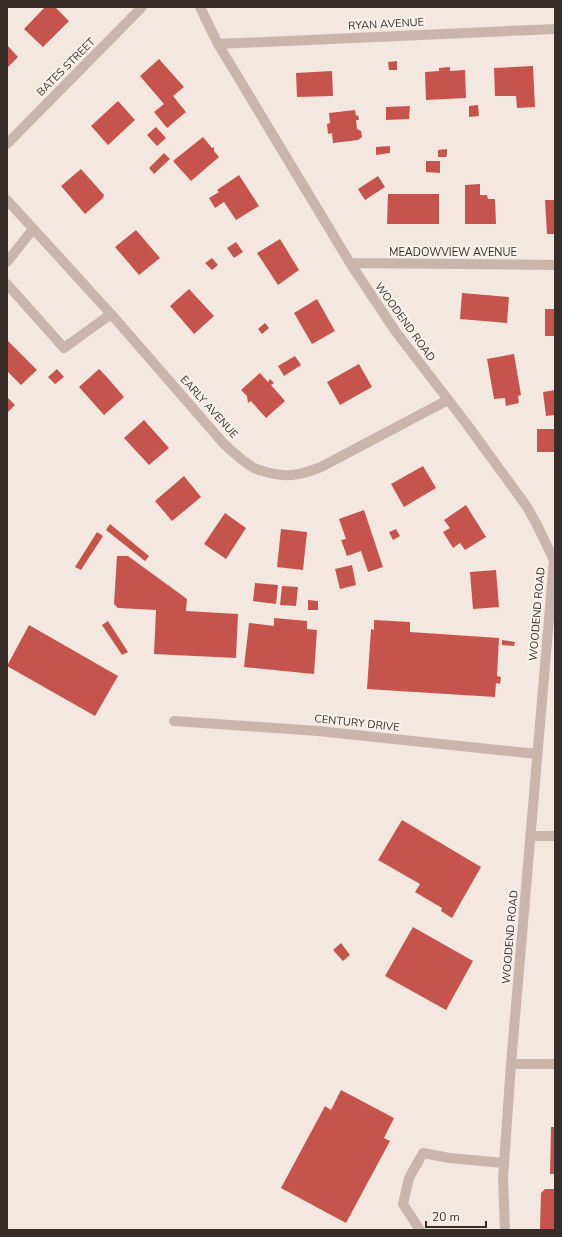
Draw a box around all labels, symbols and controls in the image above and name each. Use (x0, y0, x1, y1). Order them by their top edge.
street label: RYAN AVENUE (348, 15, 424, 33)
street label: BATES STREET (33, 34, 99, 100)
street label: MEADOWVIEW AVENUE (389, 245, 517, 260)
street label: WOODEND ROAD (371, 279, 439, 365)
street label: EARLY AVENUE (177, 372, 241, 442)
street label: WOODEND ROAD (525, 566, 549, 662)
street label: CENTURY DRIVE (314, 711, 400, 735)
street label: WOODEND ROAD (498, 889, 522, 985)
scale bar (426, 1203, 486, 1229)
text: 20 m (432, 1209, 460, 1225)

